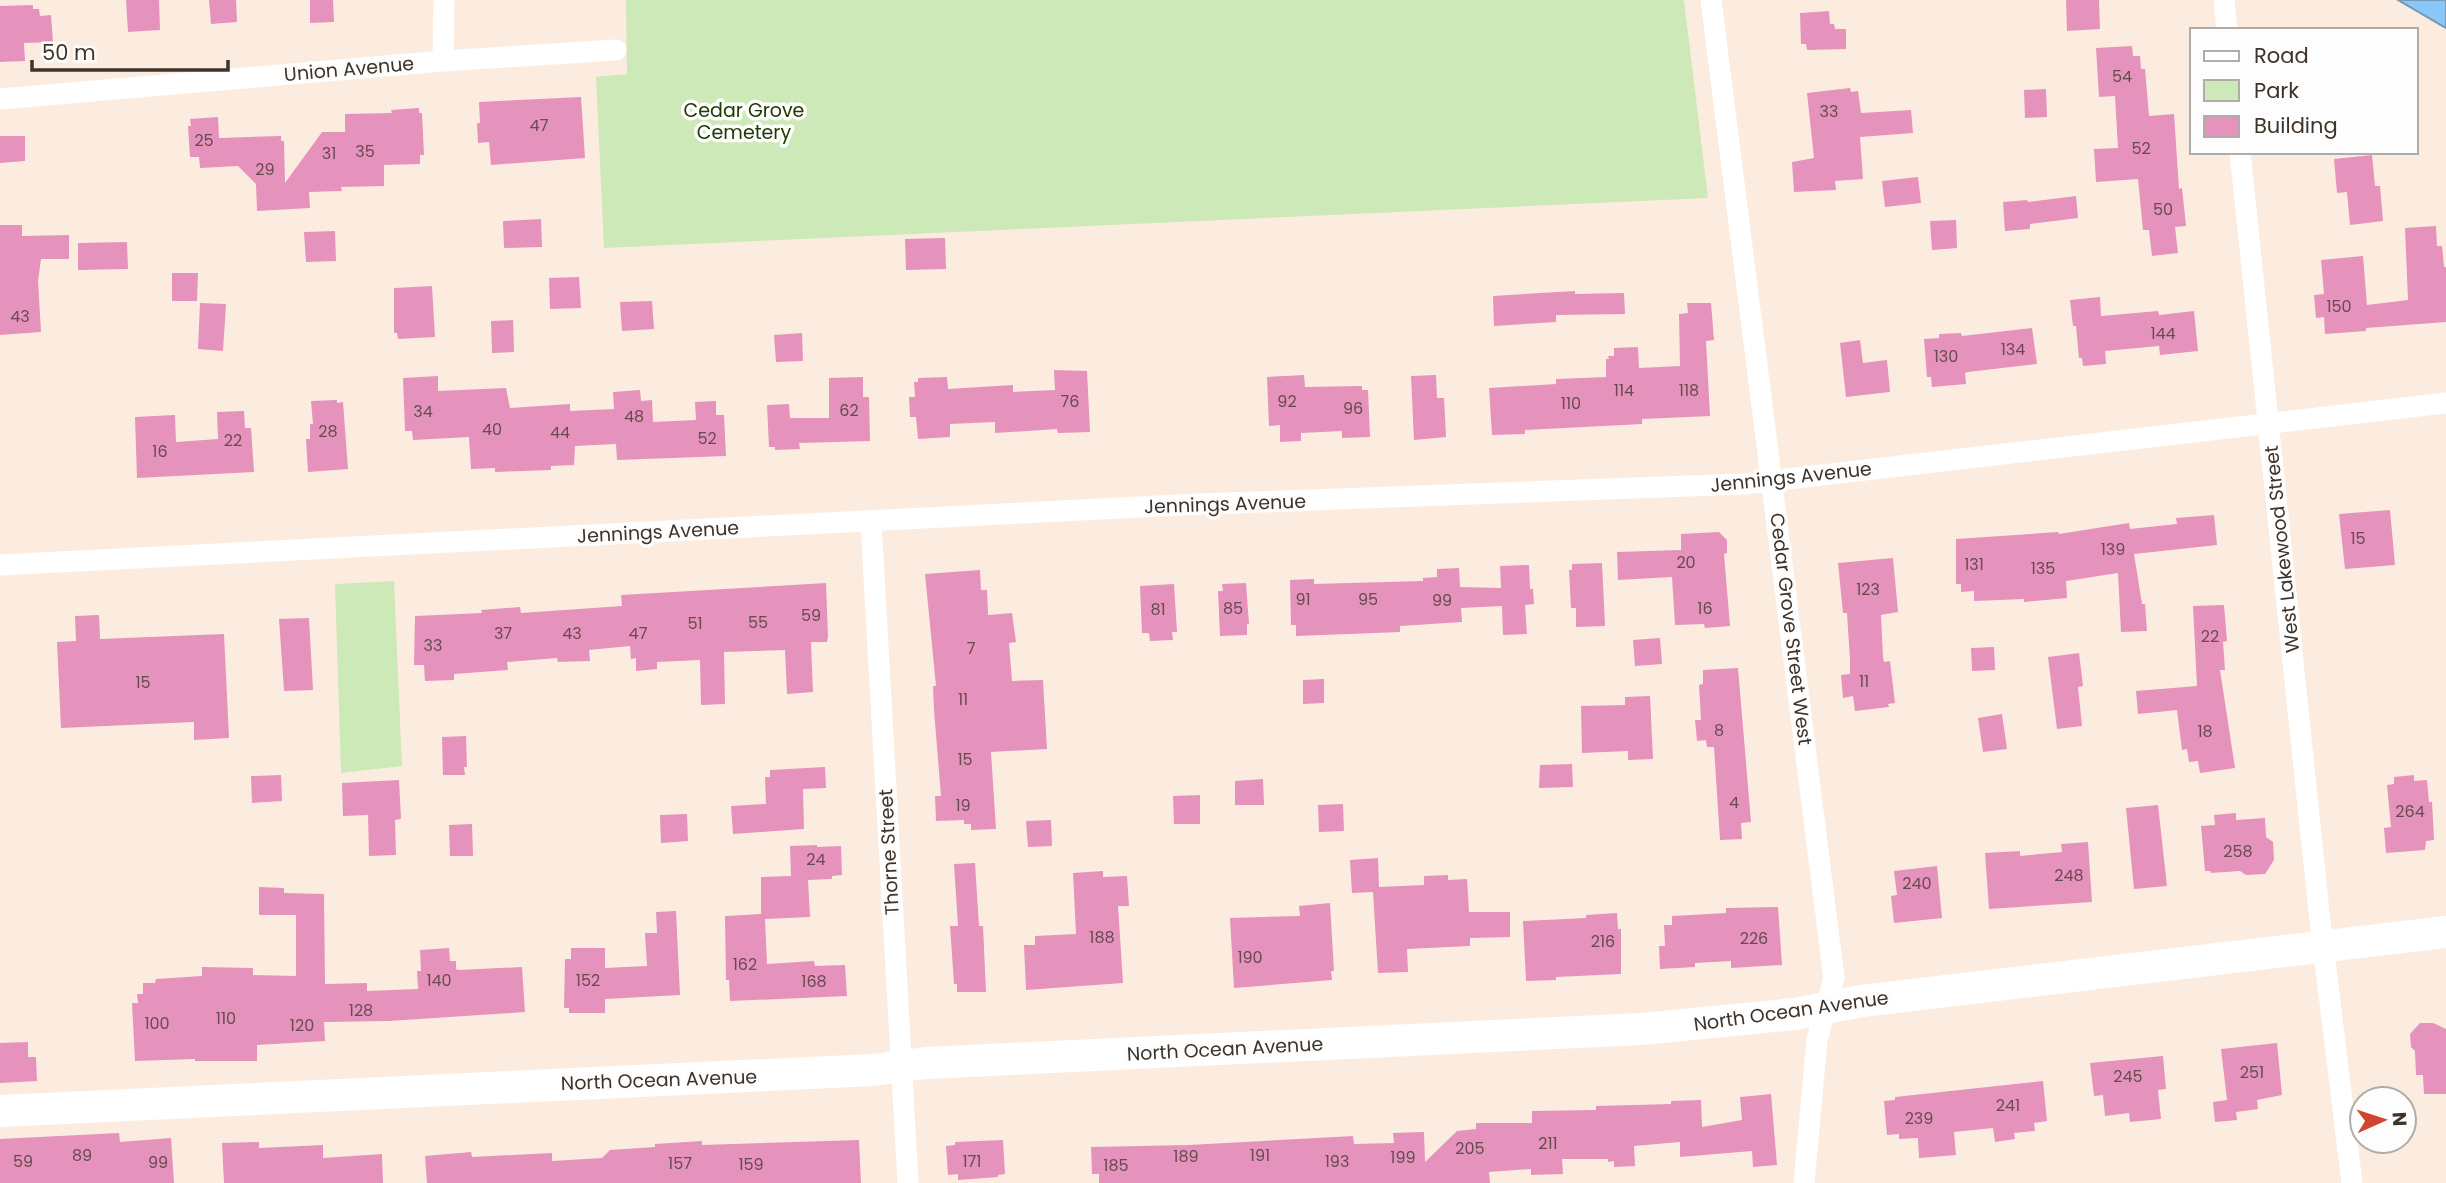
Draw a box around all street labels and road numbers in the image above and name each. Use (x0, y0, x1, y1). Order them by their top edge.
street label: Union Avenue (283, 50, 415, 88)
street label: West Lakewood Street (2258, 444, 2306, 654)
street label: Jennings Avenue (1709, 455, 1873, 499)
street label: Jennings Avenue (1143, 488, 1307, 520)
street label: Cedar Grove Street West (1763, 511, 1819, 747)
street label: Jennings Avenue (576, 514, 740, 550)
street label: Thorne Street (872, 788, 906, 916)
street label: North Ocean Avenue (1692, 984, 1890, 1038)
street label: North Ocean Avenue (1126, 1030, 1324, 1068)
street label: North Ocean Avenue (560, 1063, 758, 1097)

